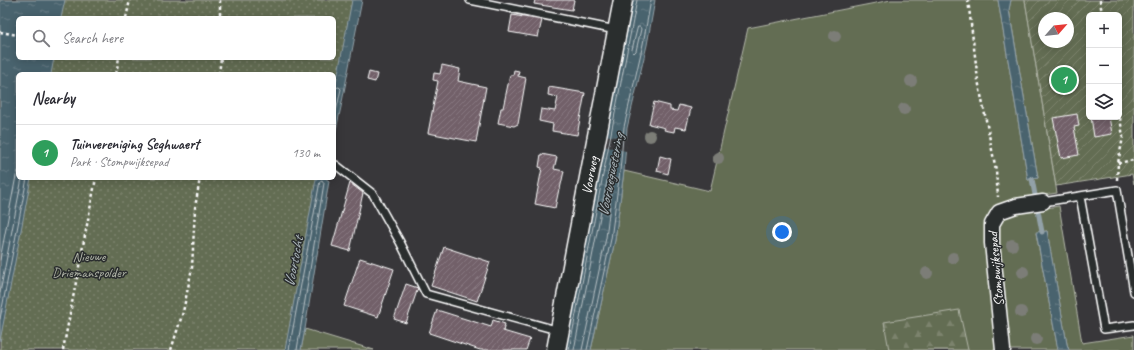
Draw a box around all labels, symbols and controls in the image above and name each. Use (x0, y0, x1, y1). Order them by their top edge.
north arrow (1038, 12, 1074, 48)
map controls (1086, 12, 1122, 120)
button: + (1086, 12, 1122, 48)
search box (16, 16, 336, 60)
icon: search (30, 27, 52, 49)
text: Search here (62, 29, 123, 48)
button: − (1086, 48, 1122, 84)
pin: 1 (1051, 65, 1077, 95)
button: layers (1086, 84, 1122, 120)
text: Nearby (32, 88, 75, 109)
water label: Voorwegwetering (594, 130, 629, 218)
text: Tuinvereniging Seghwaert (70, 135, 199, 154)
text: 1 (42, 145, 48, 161)
text: 130 m (292, 145, 320, 161)
text: Park · Stompwijksepad (70, 154, 169, 170)
street label: Voorweg (578, 154, 602, 196)
your location (772, 222, 792, 242)
street label: Stompwijksepad (984, 229, 1008, 307)
water label: Voortocht (280, 232, 309, 289)
park label: Nieuwe Driemanspolder (52, 248, 127, 281)

